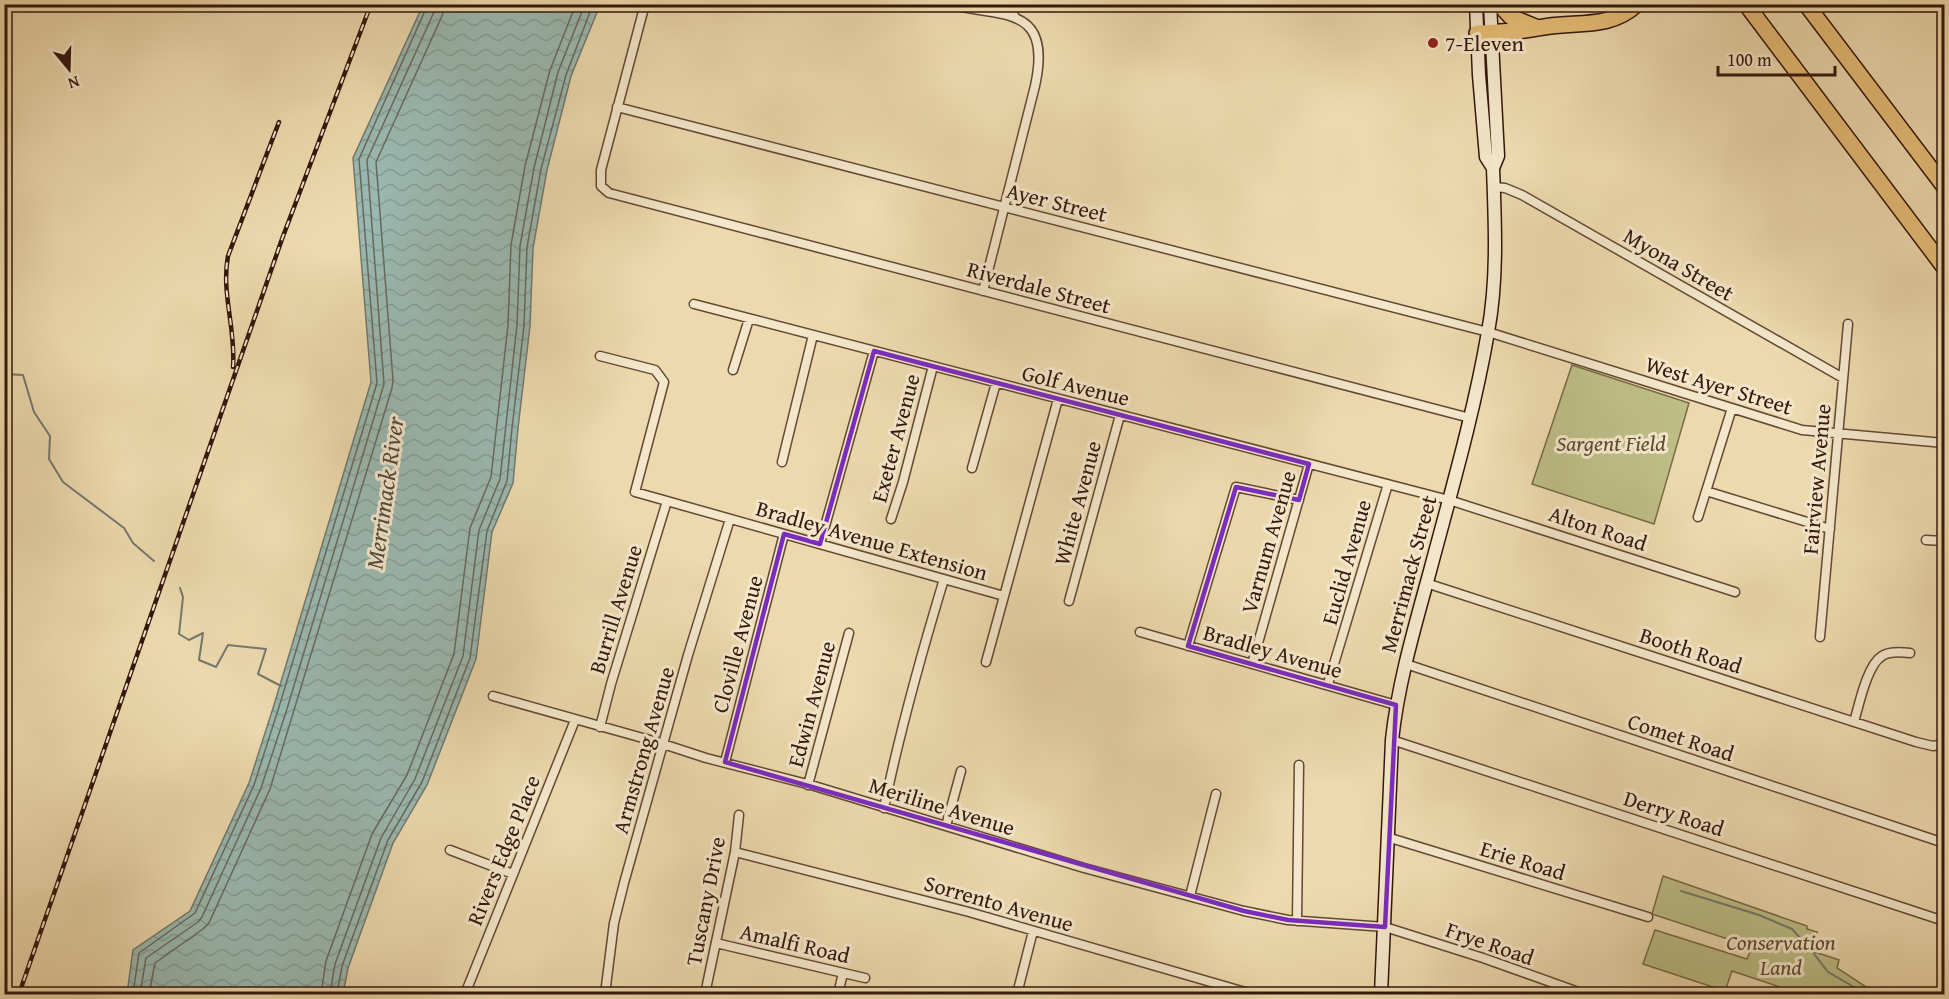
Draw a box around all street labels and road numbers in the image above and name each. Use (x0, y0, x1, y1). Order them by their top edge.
street label: Ayer Street (1003, 174, 1111, 230)
street label: Myona Street (1618, 219, 1740, 309)
street label: Riverdale Street (964, 252, 1115, 322)
street label: West Ayer Street (1642, 347, 1797, 423)
street label: Golf Avenue (1019, 356, 1133, 414)
street label: Exeter Avenue (862, 370, 928, 506)
street label: Fairview Avenue (1793, 402, 1839, 556)
street label: White Avenue (1045, 437, 1109, 569)
street label: Varnum Avenue (1232, 467, 1304, 617)
street label: Merrimack Street (1372, 491, 1444, 656)
street label: Bradley Avenue Extension (752, 492, 992, 589)
street label: Euclid Avenue (1313, 496, 1379, 628)
street label: Alton Road (1545, 497, 1652, 559)
street label: Burrill Avenue (580, 540, 650, 678)
street label: Cloville Avenue (703, 572, 771, 716)
street label: Bradley Avenue (1200, 616, 1346, 686)
street label: Booth Road (1636, 618, 1747, 682)
street label: Edwin Avenue (779, 637, 843, 771)
street label: Armstrong Avenue (604, 663, 682, 837)
street label: Comet Road (1624, 705, 1739, 769)
street label: Meriline Avenue (865, 769, 1019, 843)
street label: Rivers Edge Place (458, 770, 548, 930)
street label: Derry Road (1620, 782, 1728, 844)
street label: Erie Road (1476, 832, 1570, 888)
street label: Tuscany Drive (677, 834, 733, 968)
street label: Sorrento Avenue (921, 866, 1077, 940)
street label: Frye Road (1442, 913, 1539, 973)
street label: Amalfi Road (737, 915, 853, 971)

